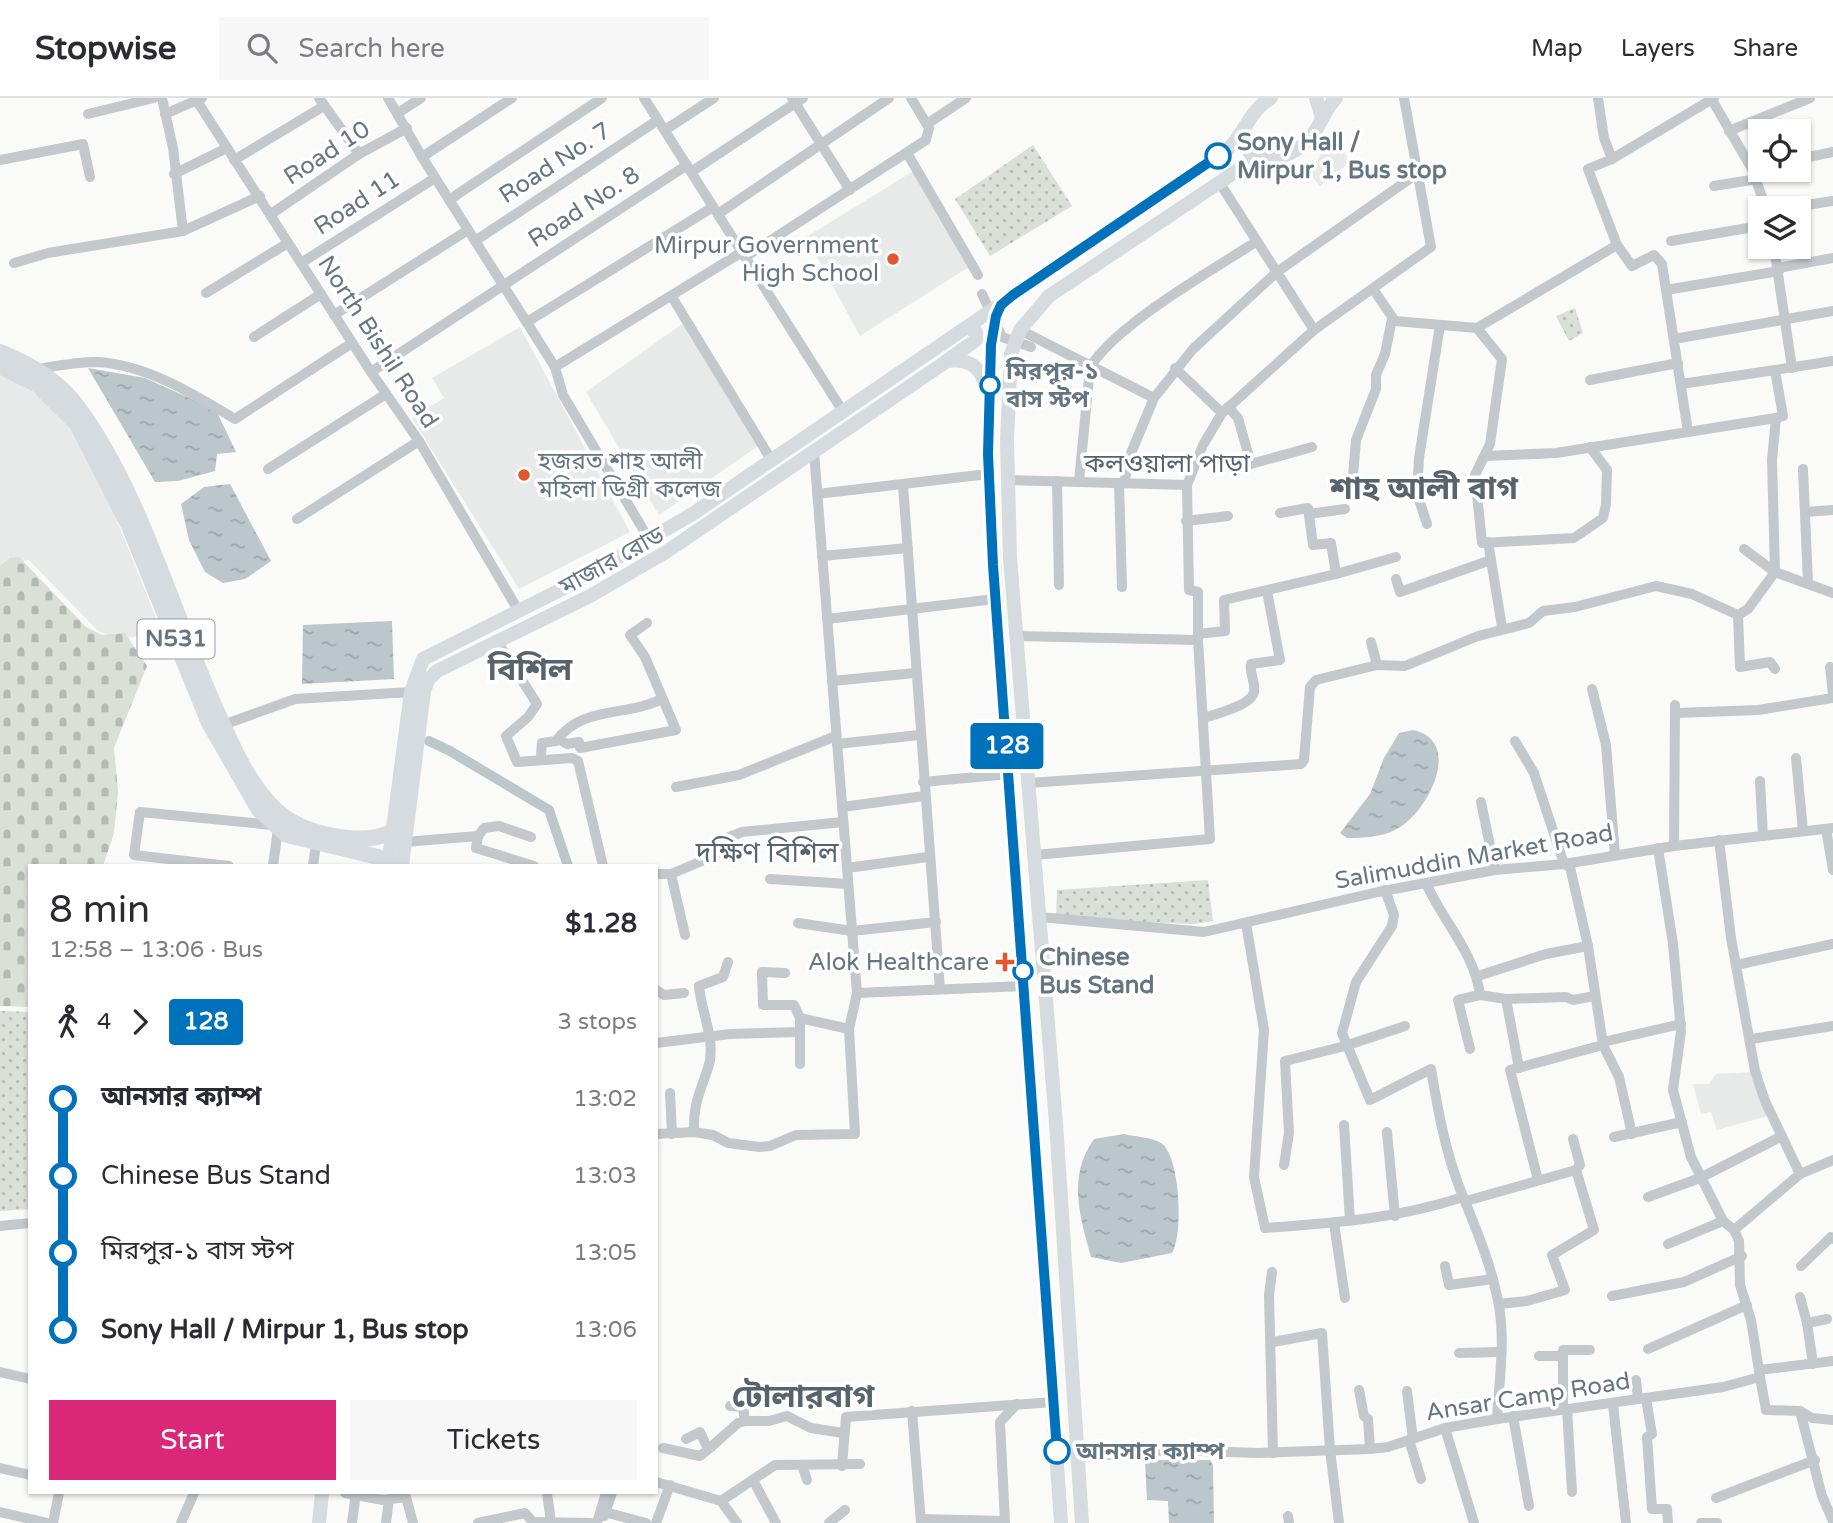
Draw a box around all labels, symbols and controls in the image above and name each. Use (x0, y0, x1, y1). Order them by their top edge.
search box (219, 17, 709, 80)
text: Stopwise (35, 29, 177, 68)
icon: search (243, 29, 281, 67)
text: Search here (299, 33, 445, 64)
text: Map (1531, 34, 1583, 63)
text: Layers (1621, 34, 1695, 63)
text: Share (1733, 34, 1798, 63)
street label: Road 10 (279, 115, 375, 191)
street label: Road No. 7 (494, 116, 616, 210)
map controls (1748, 119, 1811, 259)
button: locate (1748, 119, 1811, 182)
place label: Sony Hall / Mirpur 1, Bus stop (1237, 128, 1447, 185)
marker: Sony Hall / Mirpur 1, Bus stop (1205, 143, 1231, 169)
street label: Road No. 8 (523, 160, 645, 254)
street label: Road 11 (309, 165, 405, 241)
button: layers (1748, 196, 1811, 259)
place label: Mirpur Government High School (654, 231, 879, 288)
street label: North Bishil Road (311, 250, 445, 434)
marker: Mirpur Government High School (885, 251, 901, 267)
place label: মিরপুর-১ বাস স্টপ (1005, 357, 1099, 414)
marker: মিরপুর-১ বাস স্টপ (980, 375, 1000, 395)
place label: হজরত শাহ আলী মহিলা ডিগ্রী কলেজ (537, 447, 721, 504)
district label: কলওয়ালা পাড়া (1083, 448, 1251, 479)
marker: হজরত শাহ আলী মহিলা ডিগ্রী কলেজ (516, 467, 532, 483)
district label: শাহ আলী বাগ (1329, 470, 1519, 508)
street label: মাজার রোড (554, 520, 670, 602)
road number: N531 (138, 620, 214, 659)
district label: বিশিল (487, 651, 573, 689)
line badge: 128 (967, 723, 1047, 769)
text: 128 (984, 731, 1030, 760)
street label: Salimuddin Market Road (1333, 818, 1615, 896)
district label: দক্ষিণ বিশিল (695, 836, 839, 870)
text: 8 min (49, 887, 150, 933)
text: $1.28 (565, 908, 637, 939)
text: 12:58 – 13:06 · Bus (49, 936, 263, 964)
place label: Chinese Bus Stand (1039, 943, 1155, 1000)
place label: Alok Healthcare (808, 948, 989, 977)
marker: Alok Healthcare (995, 952, 1015, 972)
marker: Chinese Bus Stand (1013, 961, 1033, 981)
icon: walk (49, 1003, 87, 1041)
icon: forward (121, 1003, 159, 1041)
text: 128 (183, 1007, 229, 1036)
text: 4 (97, 1008, 111, 1036)
text: 3 stops (557, 1008, 637, 1036)
text: আনসার ক্যাম্প (101, 1081, 262, 1112)
text: 13:02 (573, 1085, 637, 1113)
text: Chinese Bus Stand (101, 1160, 331, 1191)
text: 13:03 (573, 1162, 637, 1190)
text: মিরপুর-১ বাস স্টপ (101, 1235, 294, 1266)
text: 13:05 (573, 1239, 637, 1267)
text: Sony Hall / Mirpur 1, Bus stop (101, 1314, 469, 1345)
text: 13:06 (573, 1316, 637, 1344)
street label: Ansar Camp Road (1424, 1367, 1632, 1427)
district label: টোলারবাগ (732, 1378, 875, 1416)
button: Start (49, 1400, 336, 1480)
button: Tickets (350, 1400, 637, 1480)
place label: আনসার ক্যাম্প (1075, 1437, 1224, 1466)
marker: আনসার ক্যাম্প (1044, 1438, 1070, 1464)

